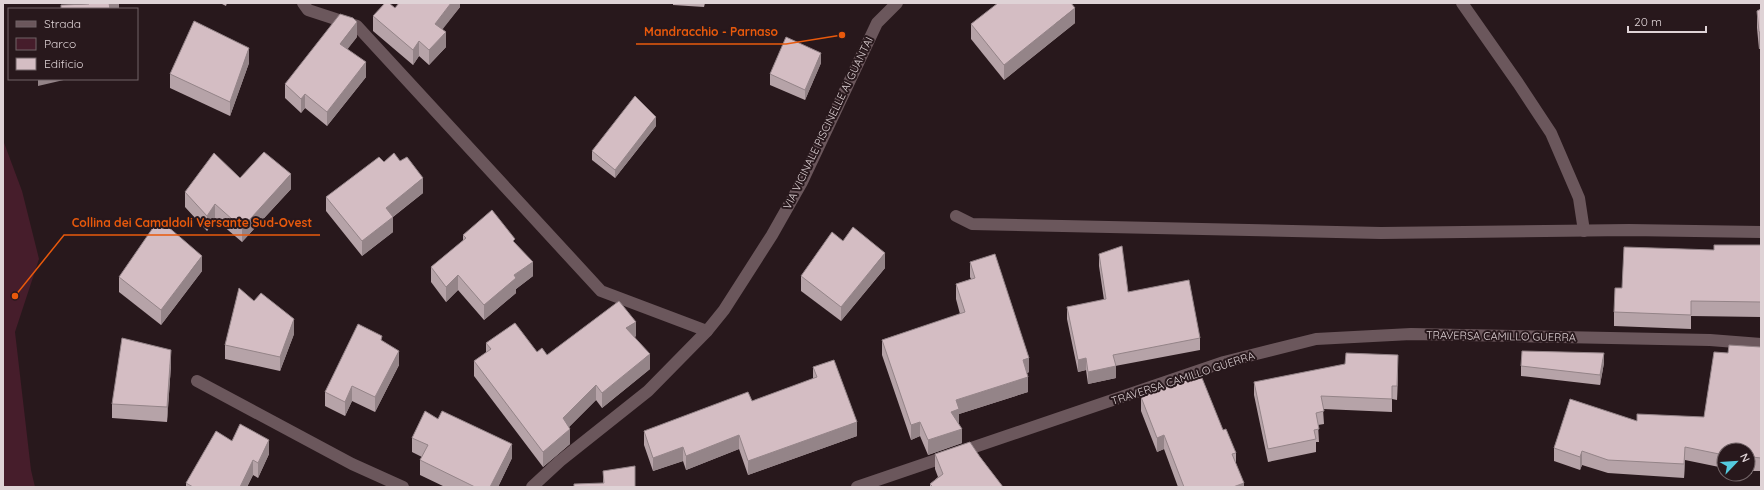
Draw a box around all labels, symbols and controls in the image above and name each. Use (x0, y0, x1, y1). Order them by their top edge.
legend (8, 8, 138, 80)
scale bar (1628, 8, 1706, 34)
text: 20 m (1634, 14, 1662, 29)
text: Strada (44, 16, 81, 31)
callout: Mandracchio - Parnaso (636, 20, 786, 44)
text: Mandracchio - Parnaso (644, 24, 778, 39)
street label: VIA VICINALE PISCINELLE AI GUANTAI (780, 34, 876, 212)
text: Parco (44, 36, 76, 51)
text: Edificio (44, 56, 84, 71)
callout: Collina dei Camaldoli Versante Sud-Ovest (64, 211, 320, 235)
text: Collina dei Camaldoli Versante Sud-Ovest (72, 215, 312, 230)
street label: TRAVERSA CAMILLO GUERRA (1426, 328, 1576, 344)
street label: TRAVERSA CAMILLO GUERRA (1109, 348, 1257, 408)
north arrow (1716, 442, 1756, 482)
text: N (1737, 451, 1753, 464)

